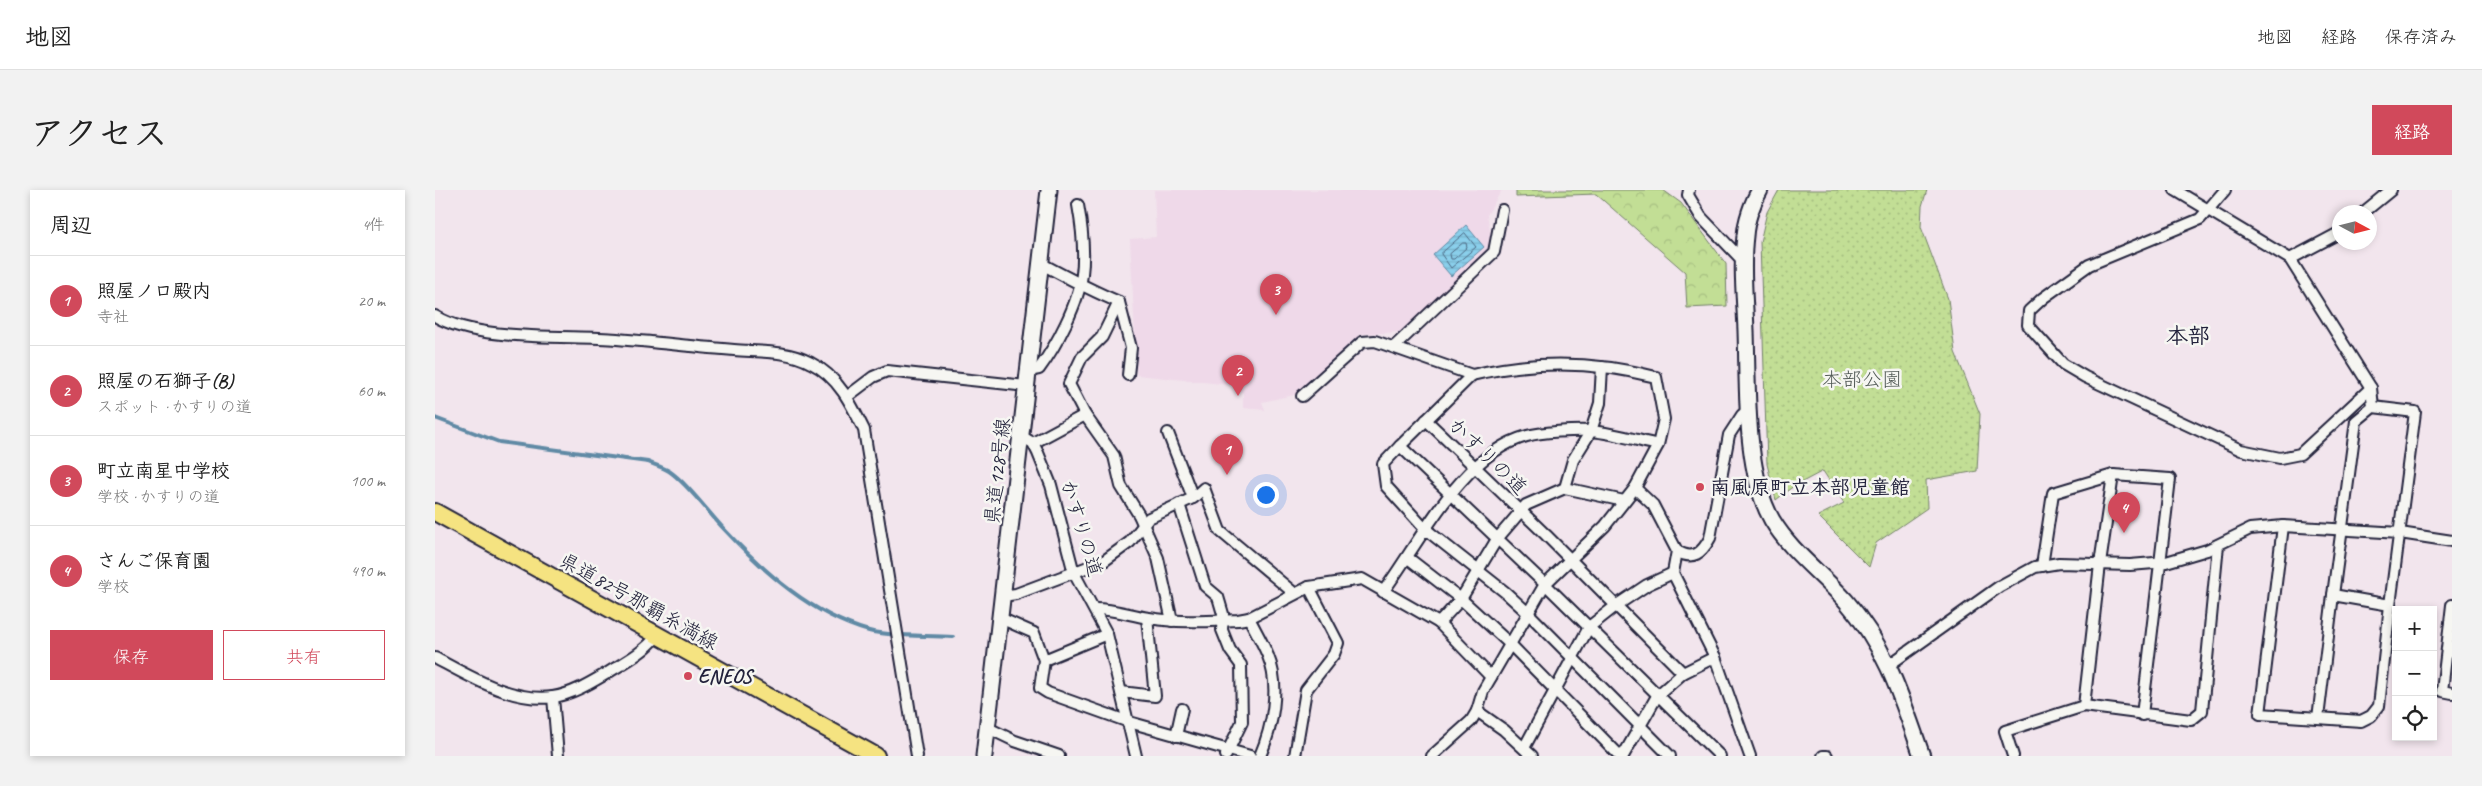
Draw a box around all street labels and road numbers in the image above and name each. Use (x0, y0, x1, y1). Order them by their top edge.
street label: かすりの道 (1443, 413, 1532, 500)
street label: 県道128号線 (979, 417, 1016, 526)
street label: かすりの道 (1055, 477, 1108, 580)
street label: 県道82号那覇糸満線 (555, 547, 723, 656)

